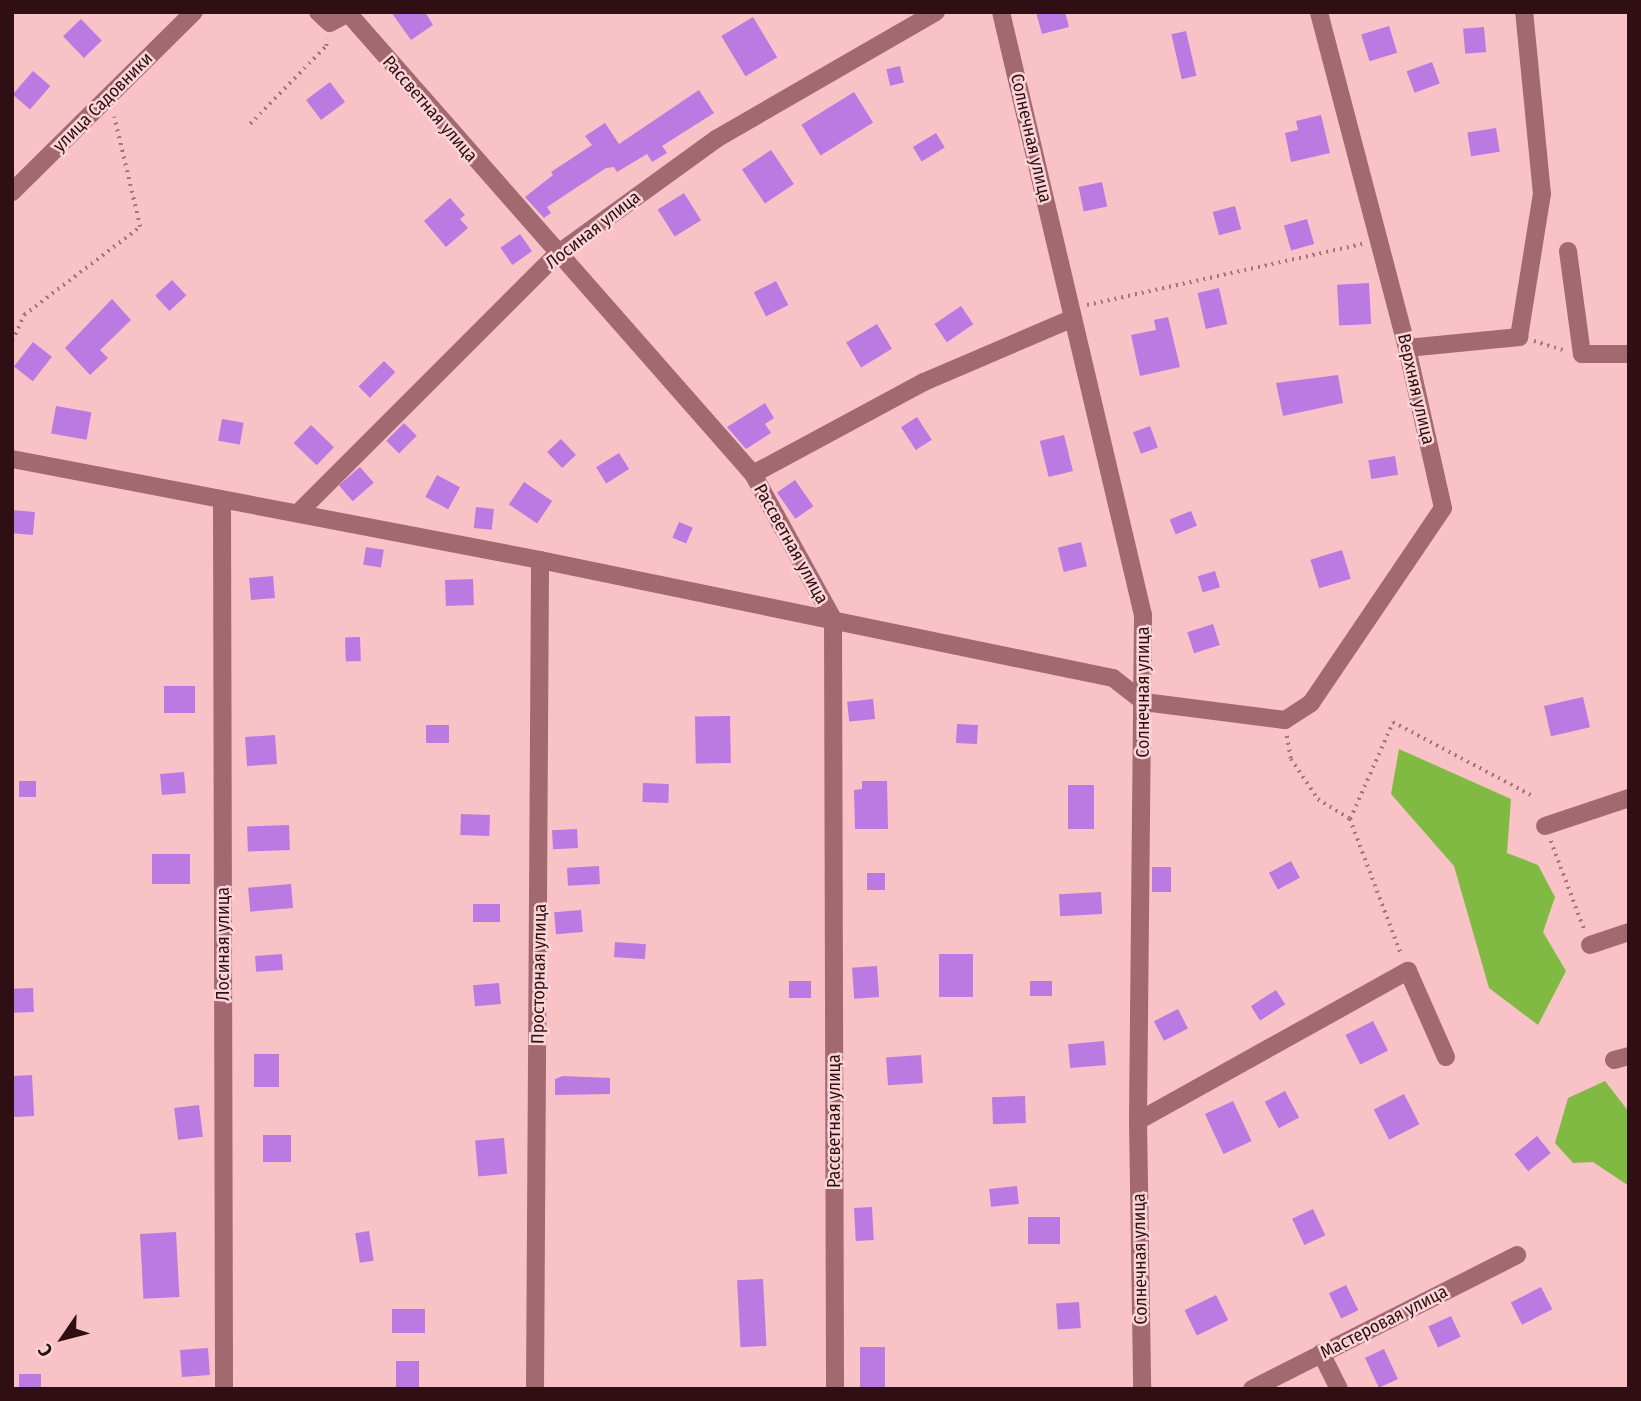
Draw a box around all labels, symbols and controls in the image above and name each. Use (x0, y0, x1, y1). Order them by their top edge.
street label: улица Садовники (49, 48, 157, 156)
street label: Рассветная улица (378, 51, 482, 167)
street label: Солнечная улица (1006, 72, 1056, 204)
street label: Лосиная улица (541, 186, 645, 274)
street label: Верхняя улица (1393, 332, 1439, 446)
street label: Рассветная улица (749, 480, 833, 608)
street label: Солнечная улица (1132, 626, 1154, 758)
street label: Лосиная улица (212, 887, 234, 1001)
street label: Просторная улица (527, 904, 551, 1044)
street label: Рассветная улица (823, 1054, 845, 1188)
street label: Солнечная улица (1128, 1193, 1152, 1325)
street label: Мастеровая улица (1317, 1281, 1451, 1363)
north arrow (28, 1303, 98, 1373)
text: С (33, 1340, 58, 1361)

